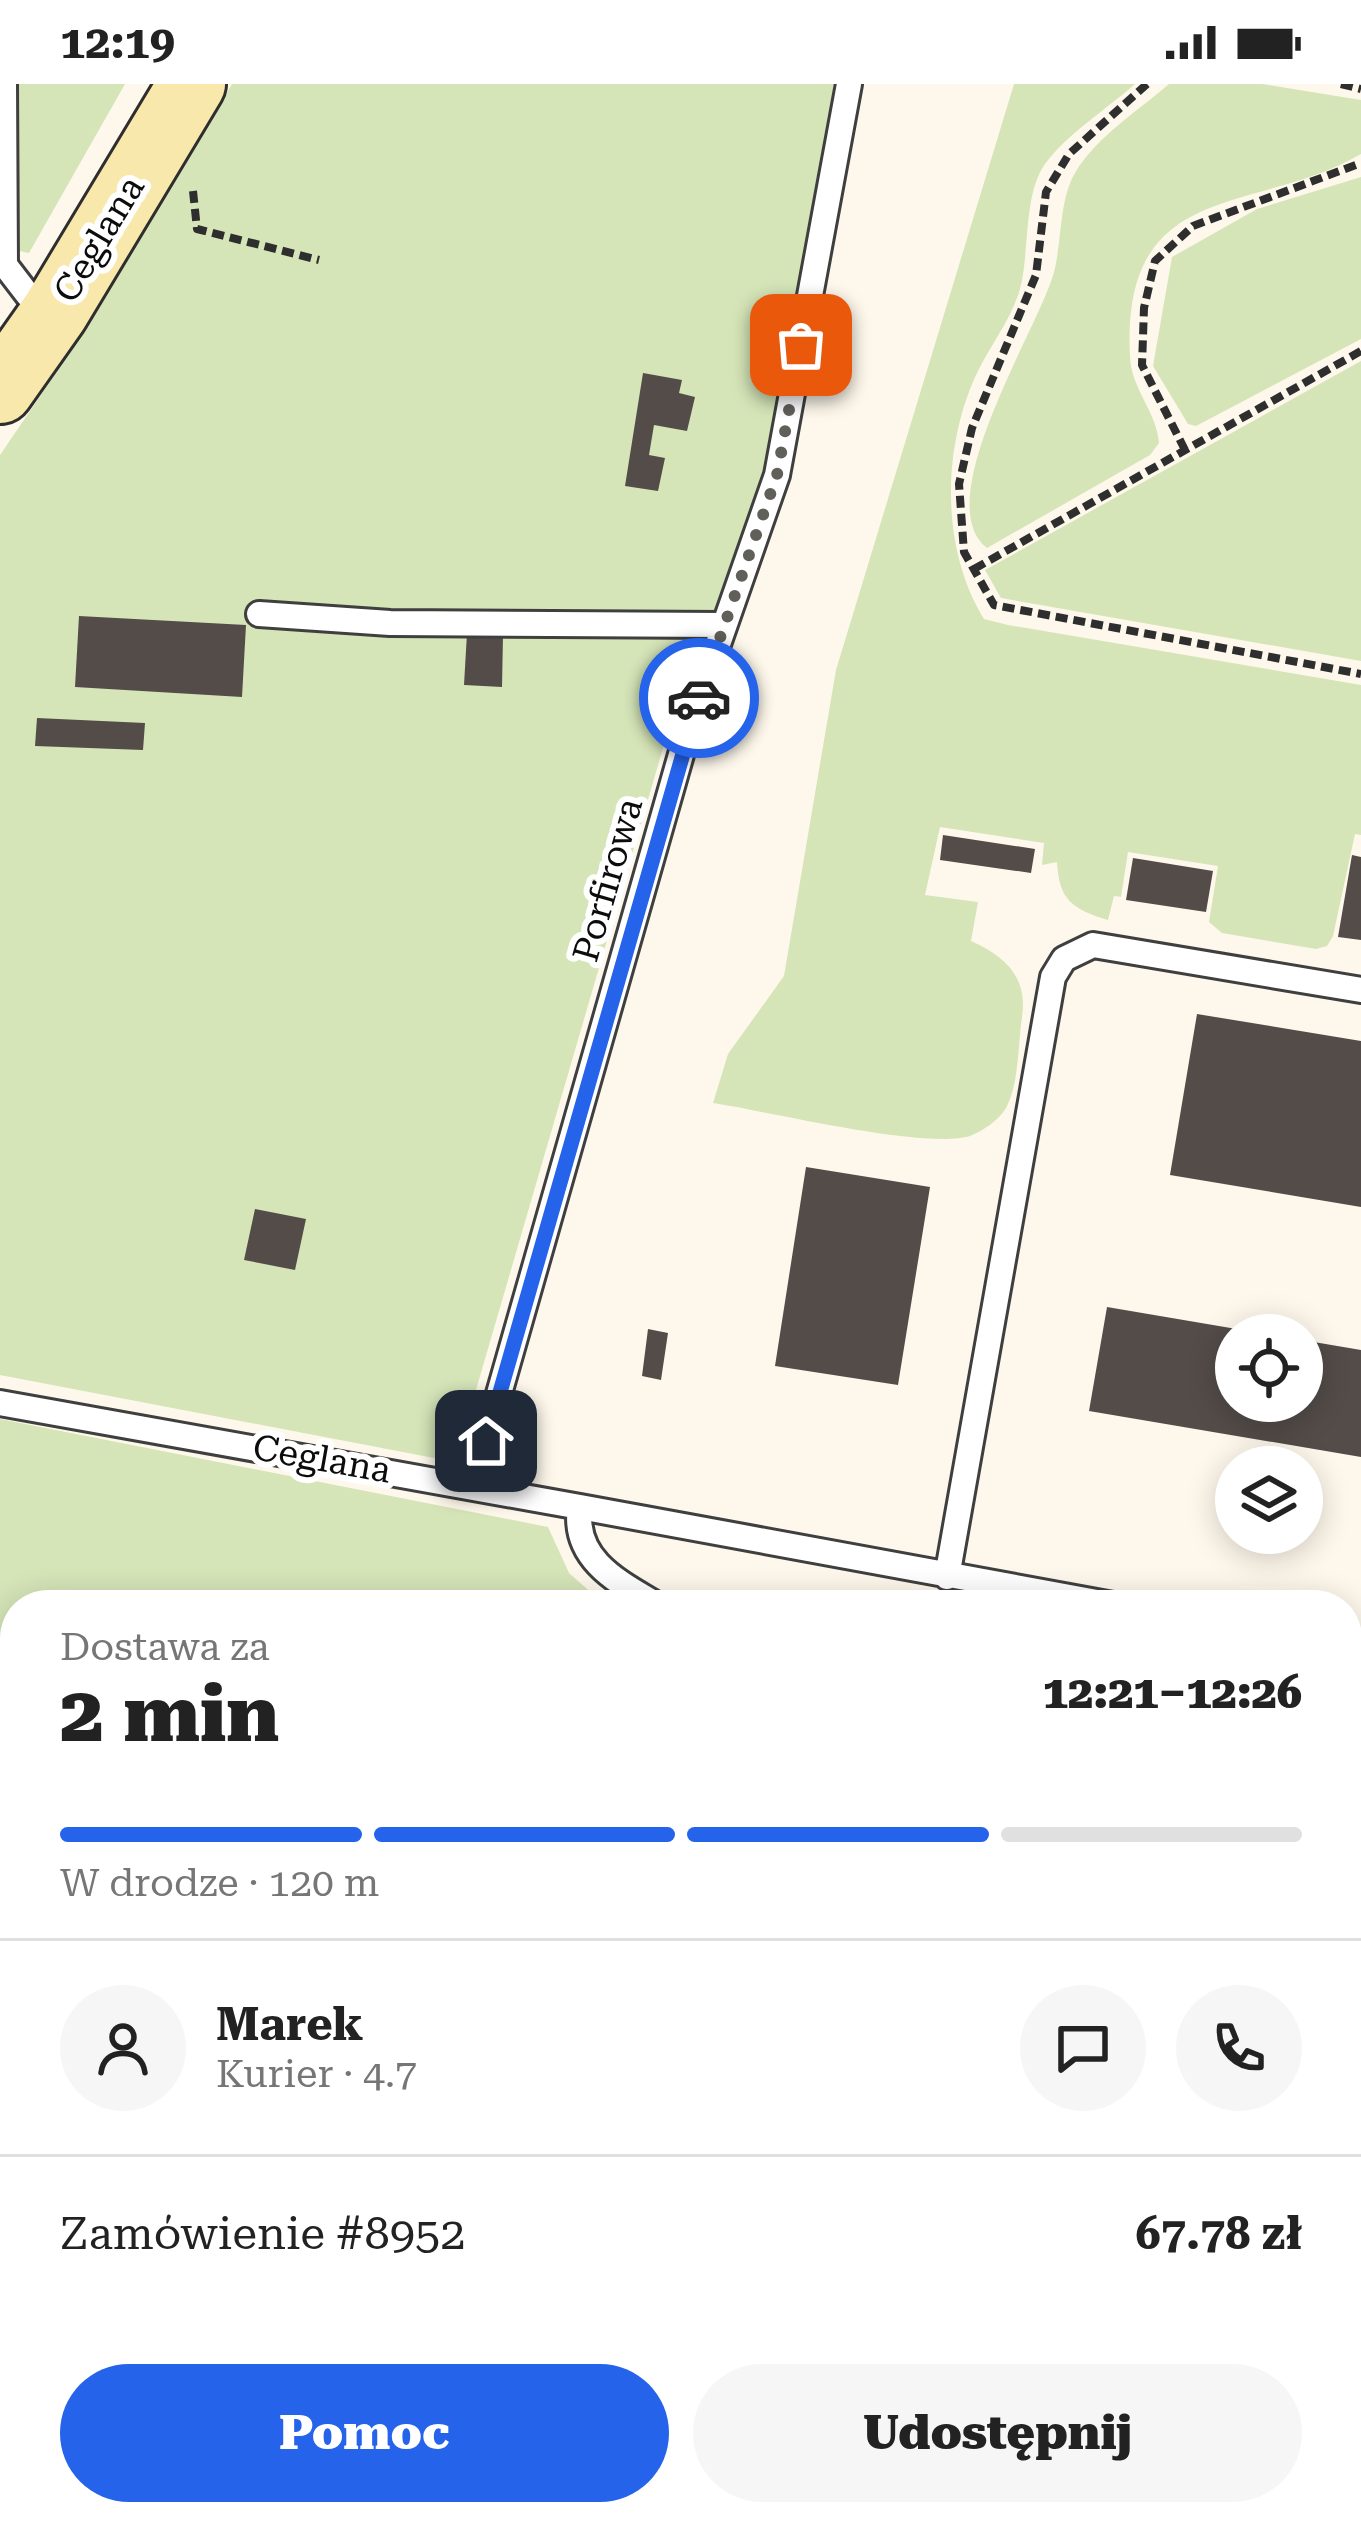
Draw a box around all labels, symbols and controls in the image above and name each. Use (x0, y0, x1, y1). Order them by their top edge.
text: 12:19 (60, 16, 175, 69)
street label: Ceglana (45, 168, 153, 310)
pin (750, 294, 852, 396)
icon: bag (768, 312, 834, 378)
courier (639, 638, 759, 758)
icon: car (666, 665, 732, 731)
street label: Porfirowa (565, 793, 651, 967)
map controls (1215, 1314, 1323, 1554)
button: locate (1215, 1314, 1323, 1422)
pin (435, 1390, 537, 1492)
icon: home (453, 1408, 519, 1474)
street label: Ceglana (250, 1426, 395, 1492)
button: layers (1215, 1446, 1323, 1554)
text: Dostawa za (60, 1624, 270, 1670)
text: 12:21–12:26 (1043, 1666, 1302, 1719)
text: 2 min (60, 1669, 279, 1760)
text: W drodze · 120 m (60, 1860, 379, 1906)
button: person (60, 1985, 186, 2111)
button: chat (1020, 1985, 1146, 2111)
button: phone (1176, 1985, 1302, 2111)
text: Marek (216, 1998, 363, 2051)
text: Kurier · 4.7 (216, 2051, 417, 2097)
text: Zamówienie #8952 (60, 2207, 465, 2260)
text: 67.78 zł (1136, 2207, 1302, 2260)
button: Pomoc (60, 2364, 669, 2502)
button: Udostępnij (693, 2364, 1302, 2502)

